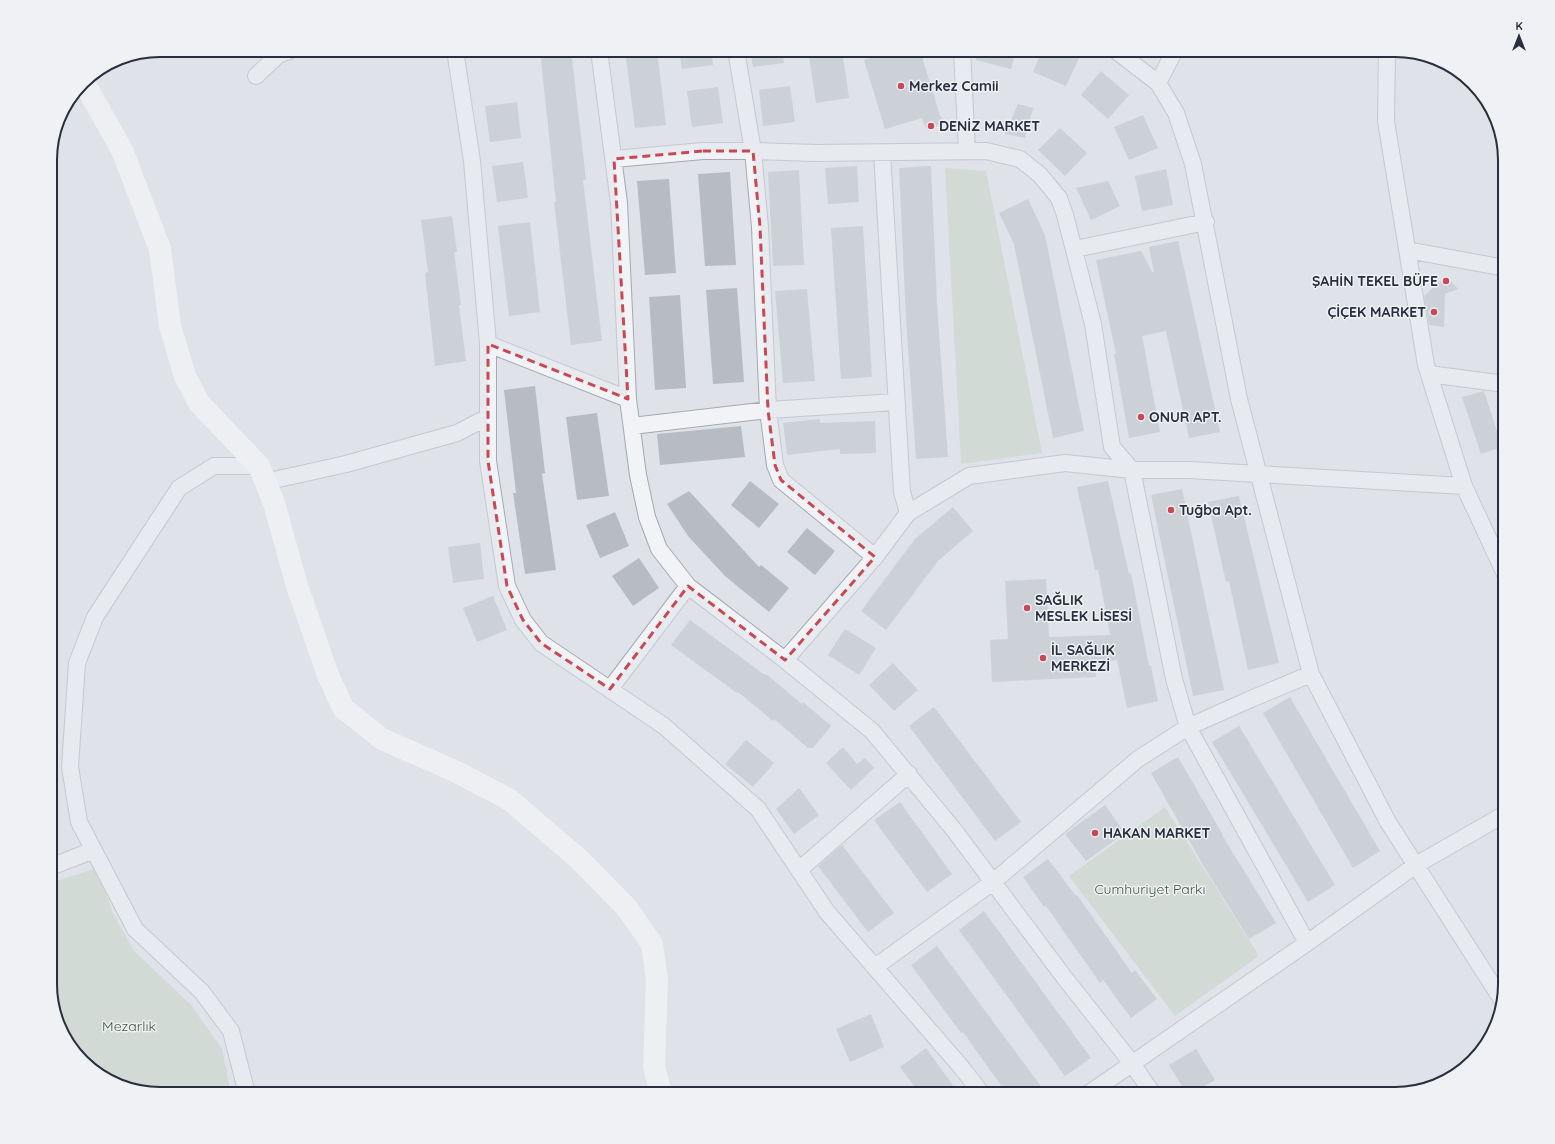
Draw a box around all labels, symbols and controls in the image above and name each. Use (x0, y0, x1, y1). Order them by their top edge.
north arrow (1499, 16, 1539, 56)
text: K (1515, 19, 1523, 33)
place label: Merkez Camii (909, 77, 999, 95)
marker: Merkez Camii (896, 81, 906, 91)
place label: DENİZ MARKET (939, 117, 1040, 135)
marker: DENİZ MARKET (926, 121, 936, 131)
place label: ŞAHİN TEKEL BÜFE (1312, 272, 1438, 290)
marker: ŞAHİN TEKEL BÜFE (1441, 276, 1451, 286)
place label: ÇİÇEK MARKET (1328, 303, 1426, 321)
marker: ÇİÇEK MARKET (1429, 307, 1439, 317)
place label: ONUR APT. (1149, 408, 1222, 426)
marker: ONUR APT. (1136, 412, 1146, 422)
place label: Tuğba Apt. (1179, 501, 1252, 519)
marker: Tuğba Apt. (1166, 505, 1176, 515)
place label: SAĞLIK MESLEK LİSESİ (1035, 591, 1132, 625)
marker: SAĞLIK MESLEK LİSESİ (1022, 603, 1032, 613)
place label: İL SAĞLIK MERKEZİ (1051, 641, 1115, 675)
marker: İL SAĞLIK MERKEZİ (1038, 653, 1048, 663)
place label: HAKAN MARKET (1103, 824, 1211, 842)
marker: HAKAN MARKET (1090, 828, 1100, 838)
park label: Cumhuriyet Parkı (1094, 880, 1206, 898)
park label: Mezarlık (102, 1017, 156, 1035)

